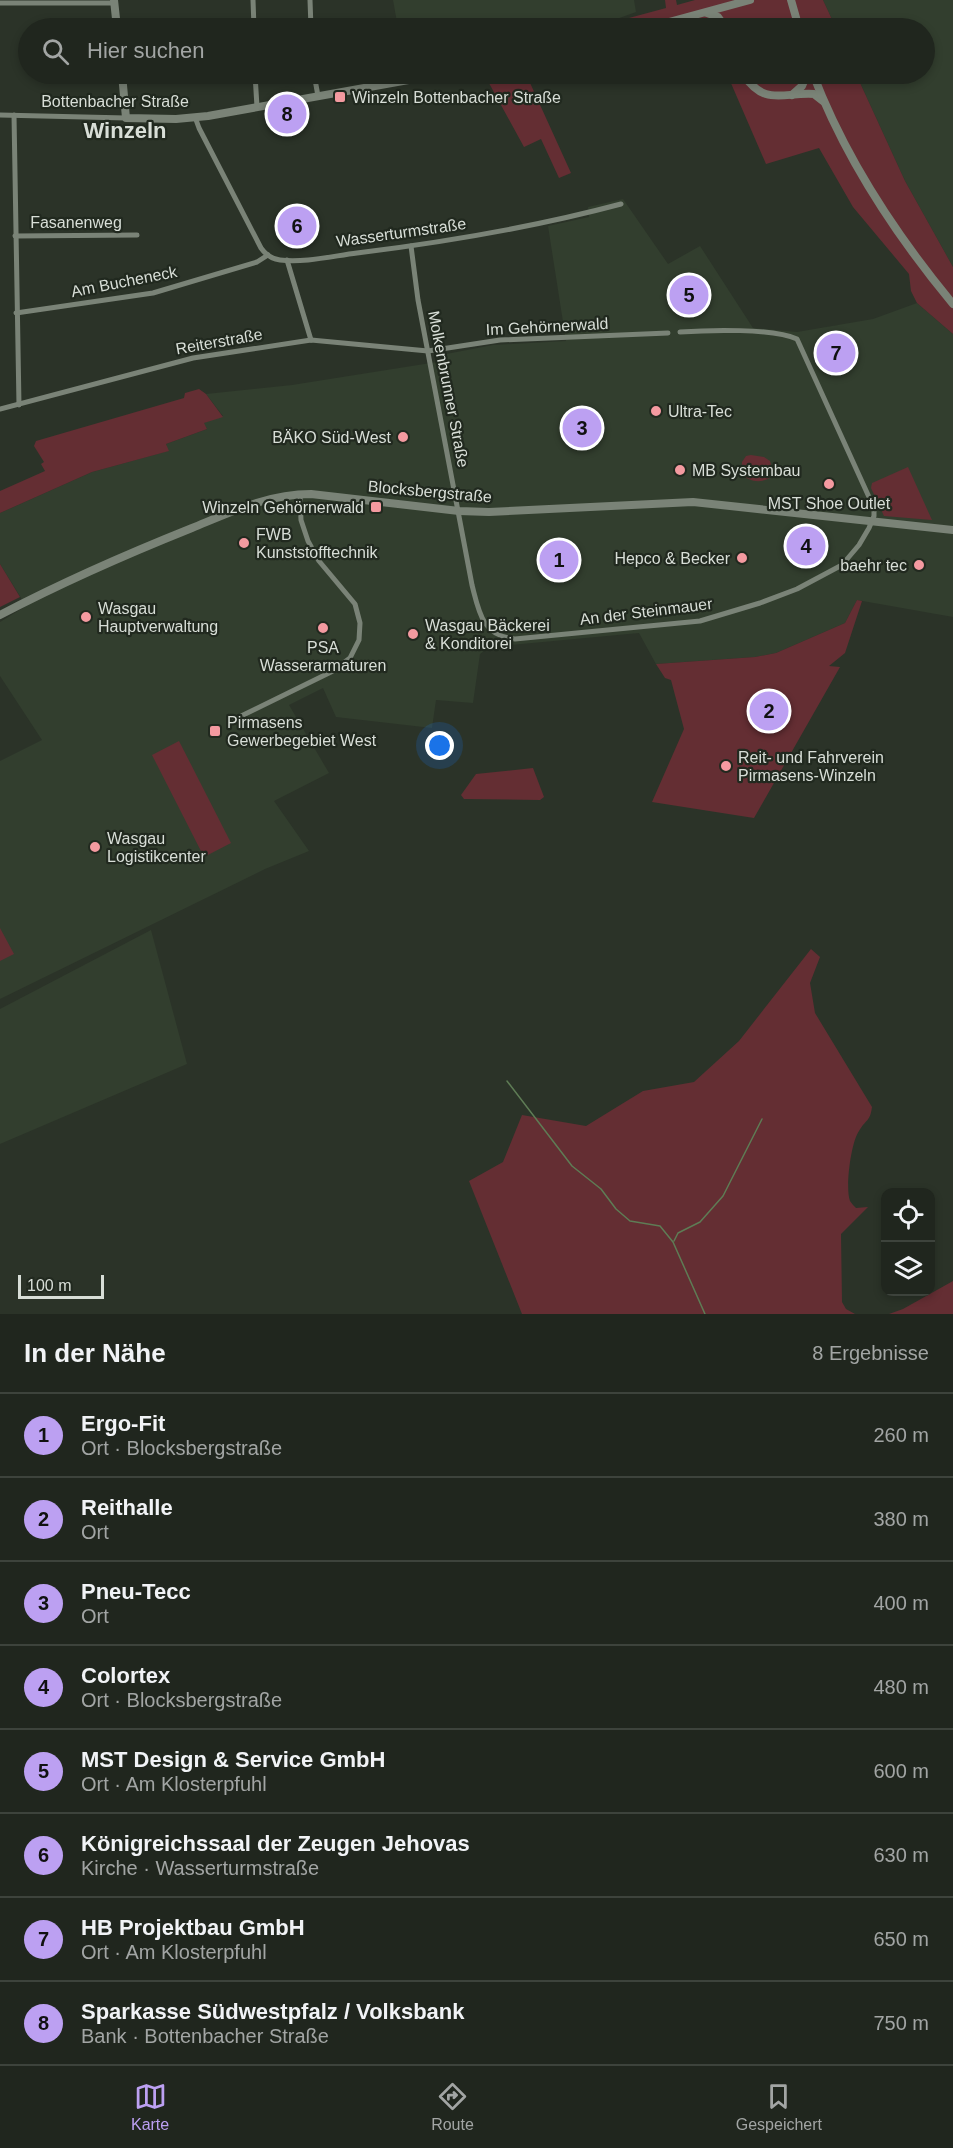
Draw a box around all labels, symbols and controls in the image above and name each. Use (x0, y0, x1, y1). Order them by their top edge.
search box (18, 18, 935, 84)
icon: search (39, 35, 72, 68)
text: Hier suchen (87, 38, 204, 63)
place label: Winzeln Bottenbacher Straße (352, 89, 561, 106)
marker: Winzeln Bottenbacher Straße (333, 90, 347, 104)
pin: 8 (268, 92, 306, 136)
street label: Bottenbacher Straße (41, 93, 189, 110)
district label: Winzeln (84, 118, 166, 143)
pin: 6 (278, 204, 316, 248)
street label: Fasanenweg (30, 214, 122, 231)
street label: Wasserturmstraße (335, 215, 467, 250)
street label: Am Bucheneck (70, 263, 180, 300)
pin: 5 (670, 272, 708, 318)
street label: Molkenbrunner Straße (425, 309, 472, 469)
street label: Im Gehörnerwald (485, 315, 609, 338)
street label: Reiterstraße (174, 325, 264, 358)
pin: 7 (816, 330, 856, 376)
place label: Ultra-Tec (668, 403, 732, 420)
marker: Ultra-Tec (649, 404, 663, 418)
pin: 3 (562, 406, 602, 450)
place label: BÄKO Süd-West (272, 429, 392, 446)
marker: BÄKO Süd-West (396, 430, 410, 444)
place label: MB Systembau (692, 462, 800, 479)
marker: MB Systembau (673, 463, 687, 477)
marker: MST Shoe Outlet (822, 477, 836, 491)
street label: Blocksbergstraße (367, 478, 493, 505)
place label: MST Shoe Outlet (768, 495, 891, 512)
place label: Winzeln Gehörnerwald (202, 499, 364, 516)
marker: Winzeln Gehörnerwald (369, 500, 383, 514)
pin: 4 (786, 524, 826, 568)
place label: FWB Kunststofftechnik (256, 526, 379, 561)
marker: FWB Kunststofftechnik (237, 536, 251, 550)
pin: 1 (540, 538, 578, 582)
place label: Hepco & Becker (614, 550, 731, 567)
marker: Hepco & Becker (735, 551, 749, 565)
place label: baehr tec (840, 557, 907, 574)
marker: baehr tec (912, 558, 926, 572)
street label: An der Steinmauer (579, 595, 714, 628)
place label: Wasgau Hauptverwaltung (98, 600, 218, 635)
marker: Wasgau Hauptverwaltung (79, 610, 93, 624)
place label: Wasgau Bäckerei & Konditorei (425, 617, 550, 652)
marker: PSA Wasserarmaturen (316, 621, 330, 635)
marker: Wasgau Bäckerei & Konditorei (406, 627, 420, 641)
place label: PSA Wasserarmaturen (260, 639, 386, 674)
pin: 2 (750, 688, 788, 734)
place label: Pirmasens Gewerbegebiet West (227, 714, 377, 749)
marker: Pirmasens Gewerbegebiet West (208, 724, 222, 738)
your location (425, 731, 454, 760)
place label: Reit- und Fahrverein Pirmasens-Winzeln (738, 749, 884, 784)
marker: Reit- und Fahrverein Pirmasens-Winzeln (719, 759, 733, 773)
place label: Wasgau Logistikcenter (107, 830, 206, 865)
marker: Wasgau Logistikcenter (88, 840, 102, 854)
map controls (881, 1188, 935, 1296)
button: locate (881, 1188, 935, 1242)
button: layers (881, 1242, 935, 1296)
scale bar (18, 1272, 104, 1300)
text: 100 m (27, 1277, 71, 1294)
text: In der Nähe (24, 1338, 166, 1368)
text: 8 Ergebnisse (812, 1342, 929, 1364)
text: Ergo-Fit (81, 1411, 165, 1436)
text: 1 (38, 1424, 49, 1446)
text: 260 m (873, 1424, 929, 1446)
text: Ort · Blocksbergstraße (81, 1437, 282, 1459)
text: Reithalle (81, 1495, 173, 1520)
text: 2 (38, 1508, 49, 1530)
text: 380 m (873, 1508, 929, 1530)
text: Ort (81, 1521, 109, 1543)
text: Pneu-Tecc (81, 1579, 191, 1604)
text: 3 (38, 1592, 49, 1614)
text: 400 m (873, 1592, 929, 1614)
text: Ort (81, 1605, 109, 1627)
text: Colortex (81, 1663, 170, 1688)
text: 4 (38, 1676, 49, 1698)
text: 480 m (873, 1676, 929, 1698)
text: Ort · Blocksbergstraße (81, 1689, 282, 1711)
text: MST Design & Service GmbH (81, 1747, 385, 1772)
text: 5 (38, 1760, 49, 1782)
text: 600 m (873, 1760, 929, 1782)
text: Ort · Am Klosterpfuhl (81, 1773, 267, 1795)
text: Königreichssaal der Zeugen Jehovas (81, 1831, 470, 1856)
text: 6 (38, 1844, 49, 1866)
text: 630 m (873, 1844, 929, 1866)
text: Kirche · Wasserturmstraße (81, 1857, 319, 1879)
text: HB Projektbau GmbH (81, 1915, 305, 1940)
text: 7 (38, 1928, 49, 1950)
text: 650 m (873, 1928, 929, 1950)
text: Ort · Am Klosterpfuhl (81, 1941, 267, 1963)
text: Sparkasse Südwestpfalz / Volksbank (81, 1999, 465, 2024)
text: 8 (38, 2012, 49, 2034)
text: 750 m (873, 2012, 929, 2034)
text: Bank · Bottenbacher Straße (81, 2025, 329, 2047)
tab: Karte (131, 2080, 169, 2134)
tab: Route (431, 2080, 474, 2134)
tab: Gespeichert (736, 2080, 822, 2134)

